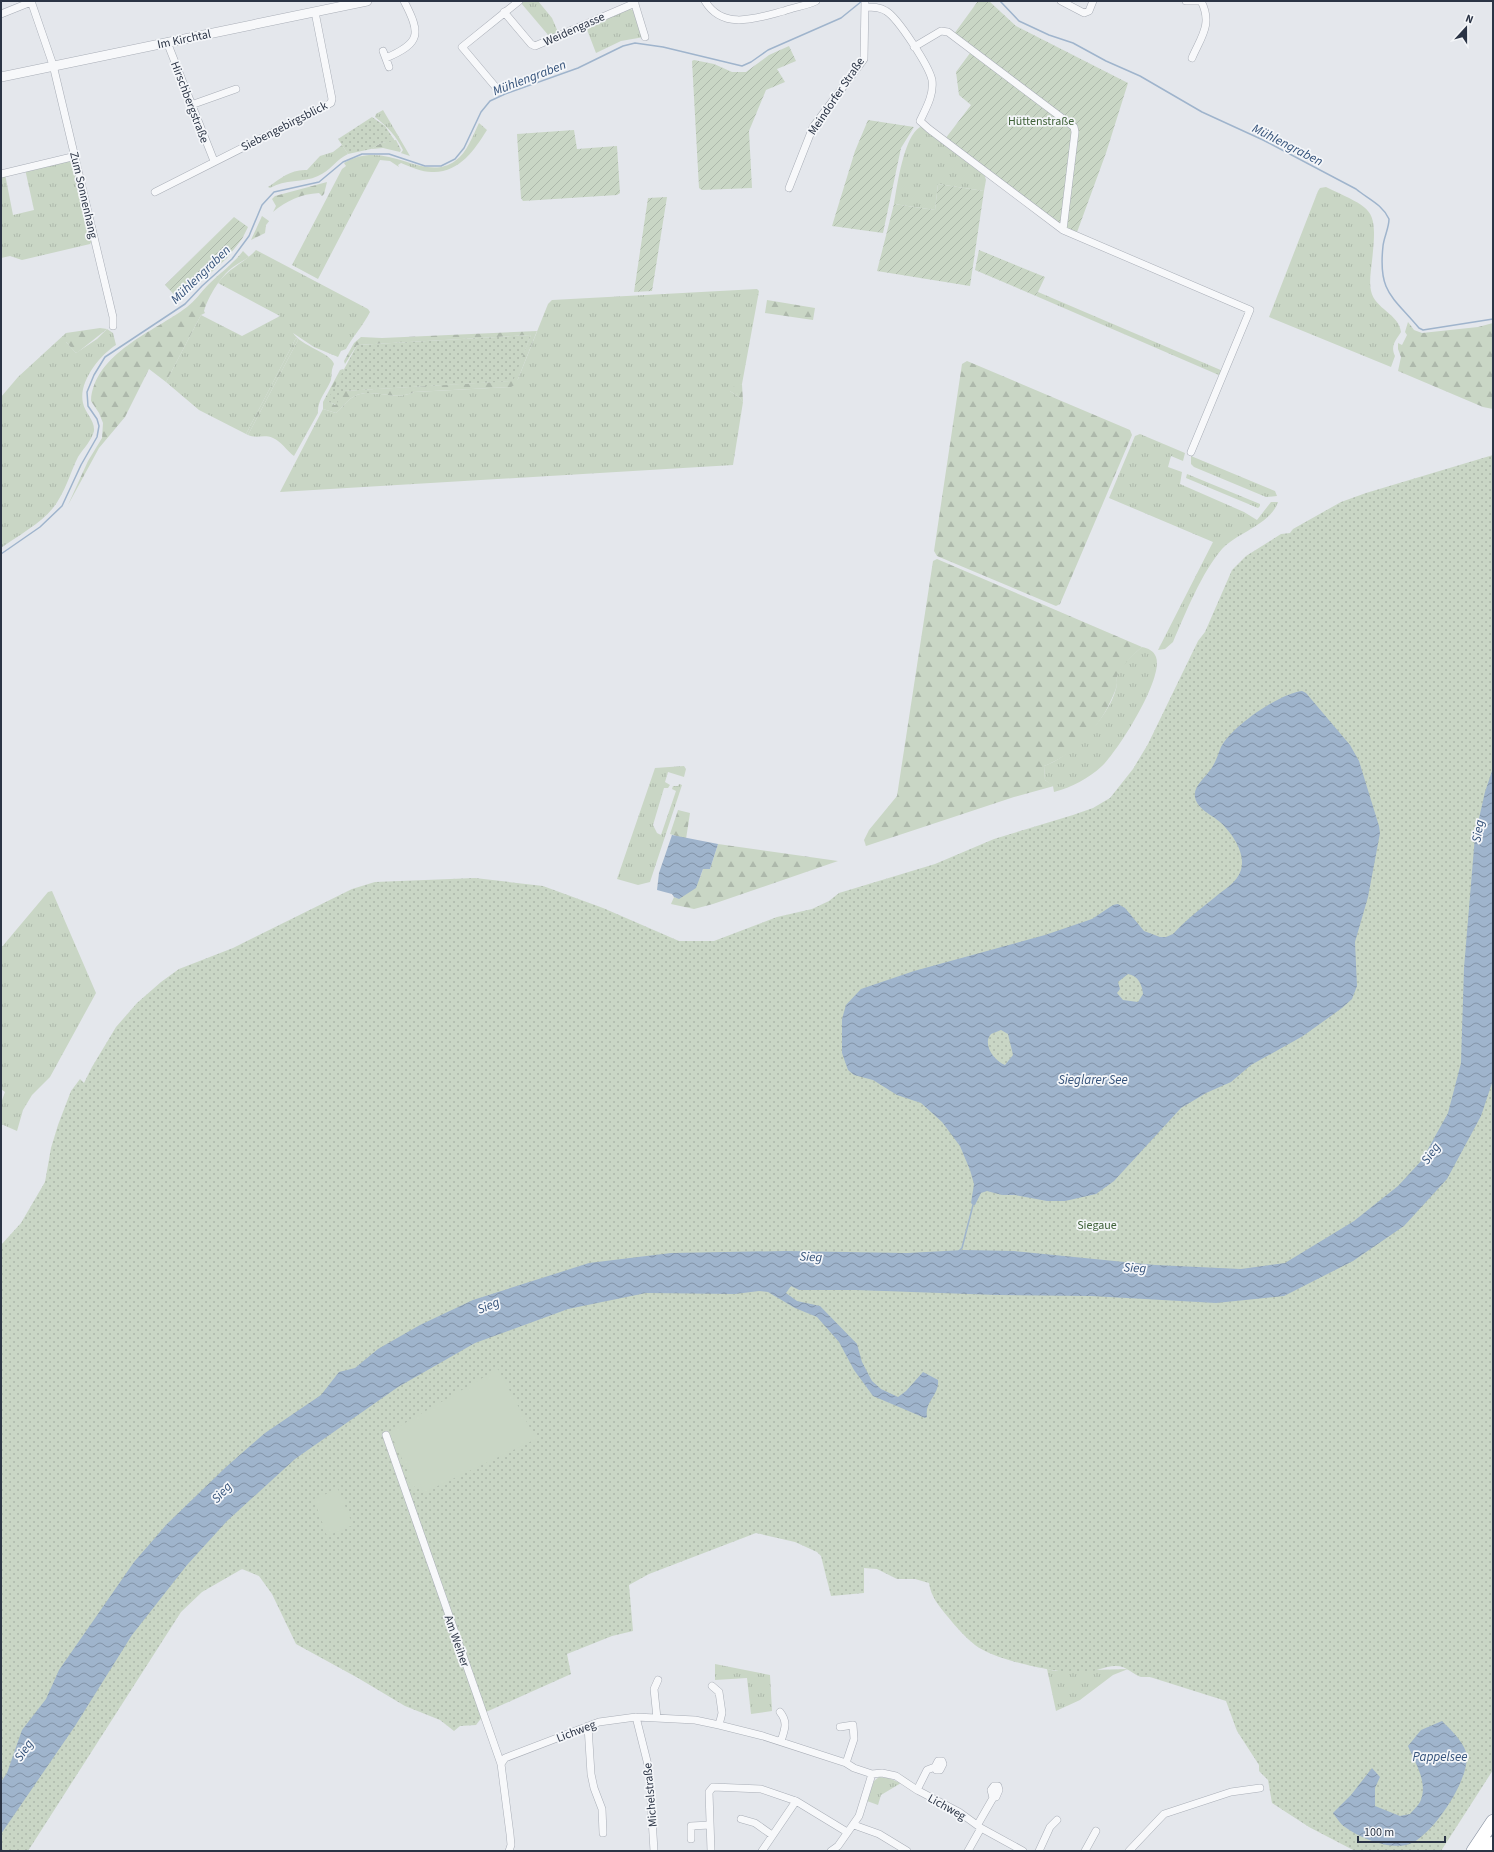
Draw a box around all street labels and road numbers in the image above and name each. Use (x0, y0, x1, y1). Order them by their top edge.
street label: Weidengasse (541, 8, 608, 51)
street label: Im Kirchtal (156, 26, 212, 53)
street label: Meindorfer Straße (804, 54, 869, 139)
street label: Hirschbergstraße (166, 59, 213, 146)
street label: Siebengebirgsblick (238, 97, 330, 156)
street label: Zum Sonnenhang (65, 150, 102, 240)
street label: Am Weiher (440, 1613, 474, 1670)
street label: Lichweg (554, 1716, 598, 1747)
street label: Michelstraße (639, 1762, 662, 1828)
street label: Lichweg (925, 1790, 969, 1825)

